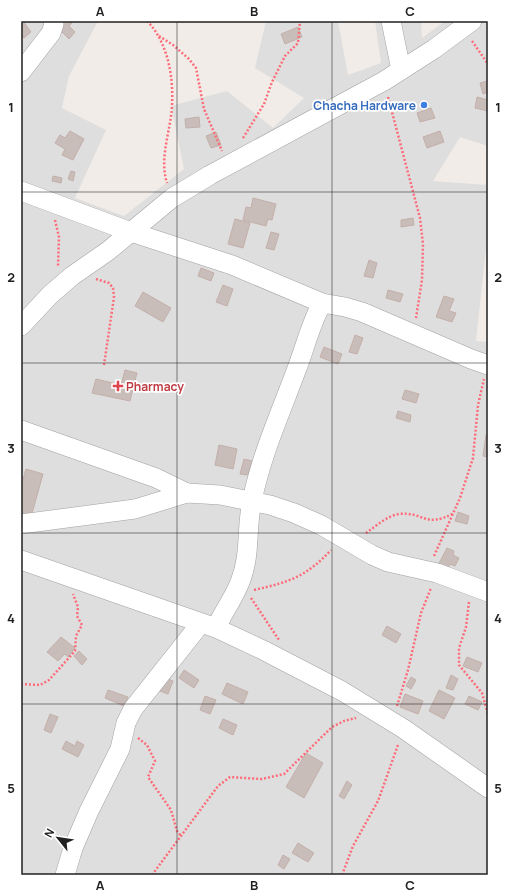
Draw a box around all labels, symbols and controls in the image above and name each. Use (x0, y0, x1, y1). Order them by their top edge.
text: A (96, 2, 105, 20)
text: B (250, 2, 258, 20)
text: C (405, 2, 415, 20)
place label: Chacha Hardware (313, 97, 416, 114)
text: 1 (8, 98, 14, 116)
text: 1 (495, 98, 501, 116)
marker: Chacha Hardware (419, 100, 429, 110)
text: 2 (7, 268, 15, 286)
text: 2 (494, 268, 502, 286)
place label: Pharmacy (126, 378, 184, 395)
marker: Pharmacy (113, 381, 123, 391)
text: 3 (7, 439, 15, 457)
text: 3 (494, 439, 502, 457)
text: 4 (7, 609, 15, 627)
text: 4 (494, 609, 502, 627)
text: 5 (7, 779, 15, 797)
text: 5 (494, 779, 502, 797)
north arrow (38, 818, 78, 858)
text: N (40, 825, 57, 840)
text: A (96, 876, 105, 894)
text: B (250, 876, 258, 894)
text: C (405, 876, 415, 894)

